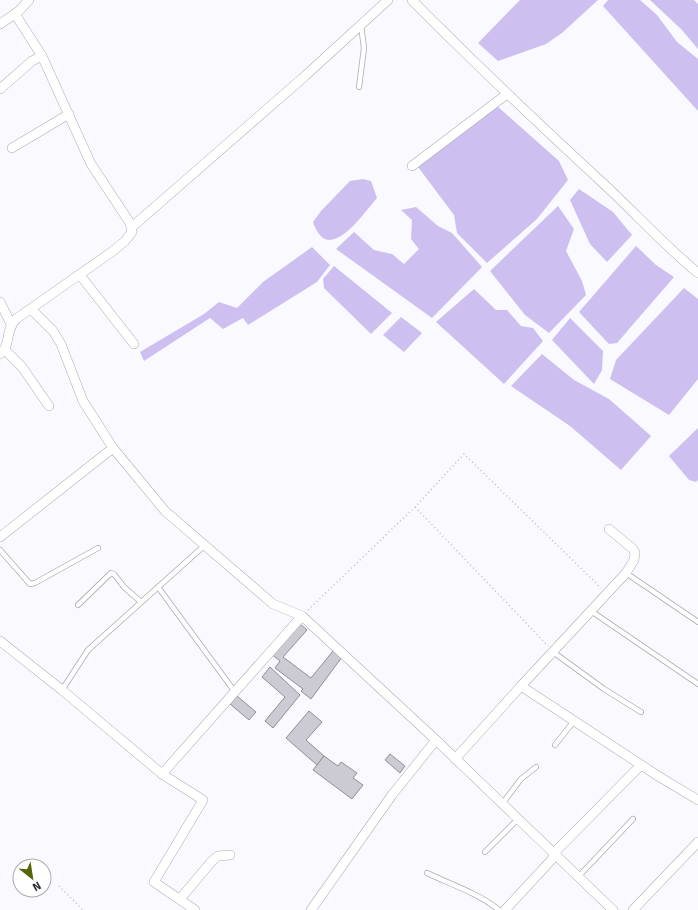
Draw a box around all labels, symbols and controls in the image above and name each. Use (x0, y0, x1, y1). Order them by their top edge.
north arrow (12, 858, 52, 898)
text: N (30, 879, 43, 894)

